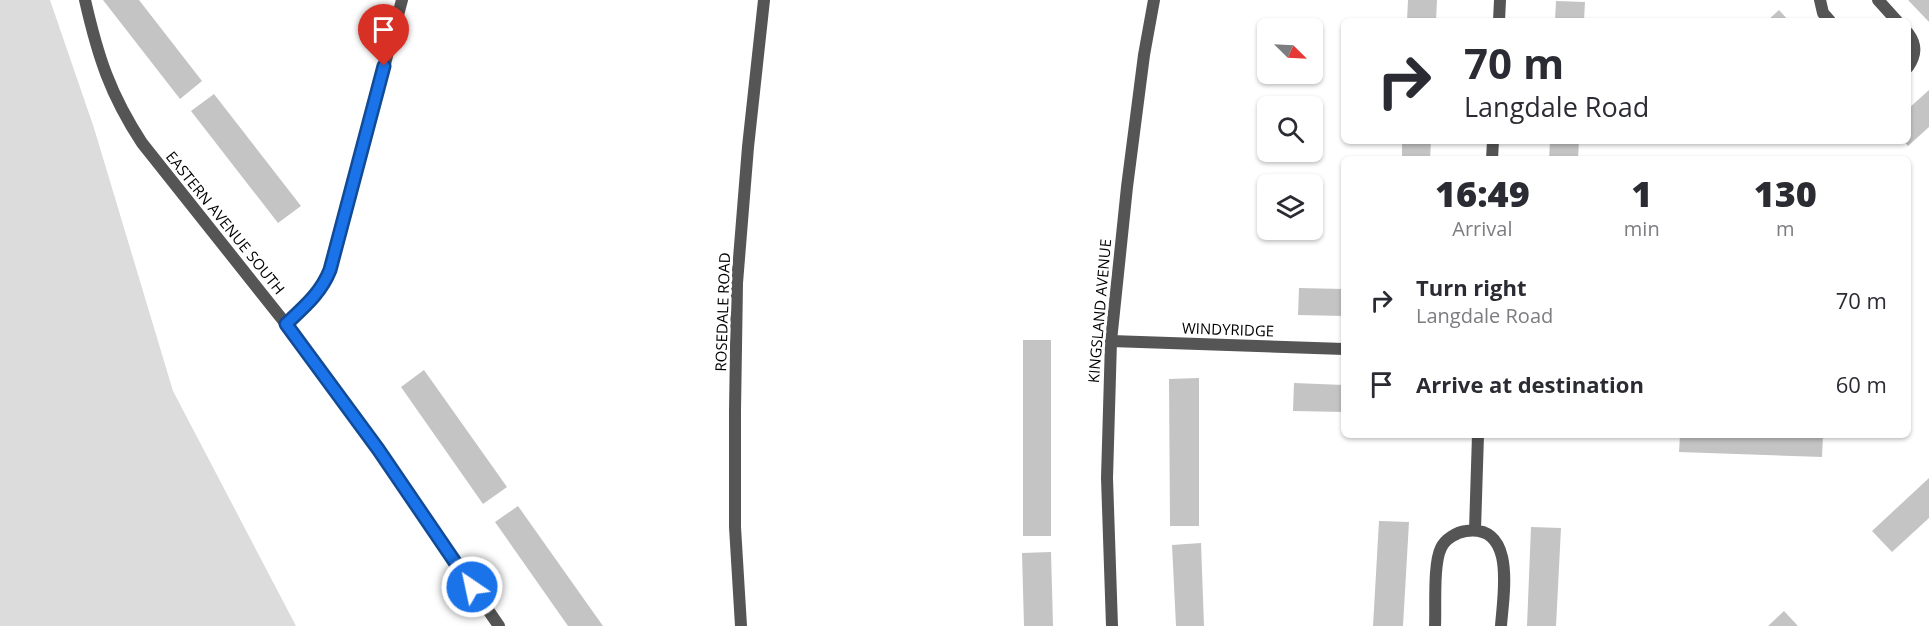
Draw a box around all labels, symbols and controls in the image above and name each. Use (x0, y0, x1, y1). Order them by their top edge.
pin (358, 4, 409, 66)
icon: arrive (367, 13, 400, 46)
north arrow (1257, 18, 1323, 84)
map controls (1257, 18, 1323, 240)
text: 70 m (1464, 34, 1564, 91)
icon: right (1365, 42, 1443, 120)
text: Langdale Road (1464, 88, 1649, 125)
button: search (1257, 96, 1323, 162)
street label: EASTERN AVENUE SOUTH (162, 147, 290, 298)
text: 16:49 (1435, 169, 1530, 218)
text: 1 (1631, 169, 1652, 218)
text: 130 (1754, 169, 1817, 218)
button: layers (1257, 174, 1323, 240)
text: Arrival (1452, 215, 1513, 242)
text: min (1624, 215, 1660, 242)
text: m (1776, 215, 1795, 242)
street label: KINGSLAND AVENUE (1083, 238, 1115, 384)
street label: ROSEDALE ROAD (710, 252, 734, 372)
text: Turn right (1416, 272, 1527, 302)
icon: right (1365, 284, 1398, 317)
text: 70 m (1836, 285, 1887, 315)
text: Langdale Road (1416, 302, 1553, 329)
street label: WINDYRIDGE (1182, 317, 1274, 341)
icon: arrive (1365, 368, 1398, 401)
text: Arrive at destination (1416, 369, 1644, 399)
text: 60 m (1836, 369, 1887, 399)
position arrow (440, 555, 504, 619)

